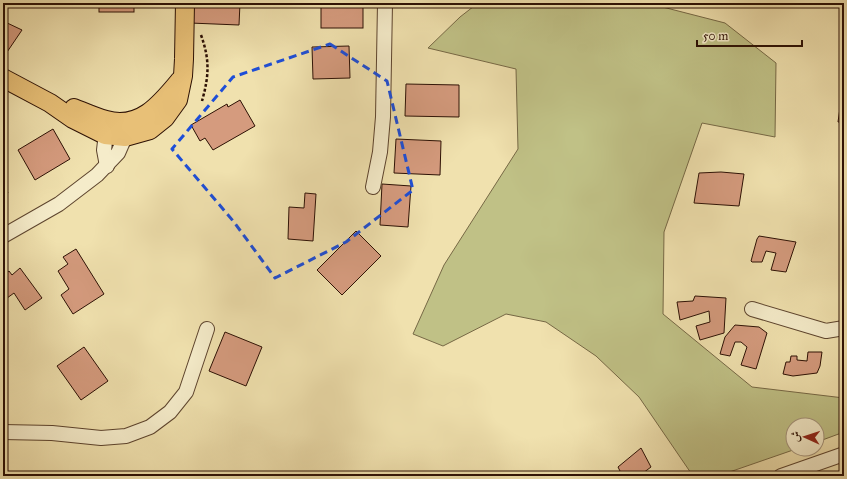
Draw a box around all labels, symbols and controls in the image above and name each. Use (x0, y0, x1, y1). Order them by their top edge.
scale bar (697, 22, 802, 48)
text: 50 m (703, 29, 728, 43)
north arrow (785, 417, 825, 457)
text: ش (789, 431, 802, 442)

